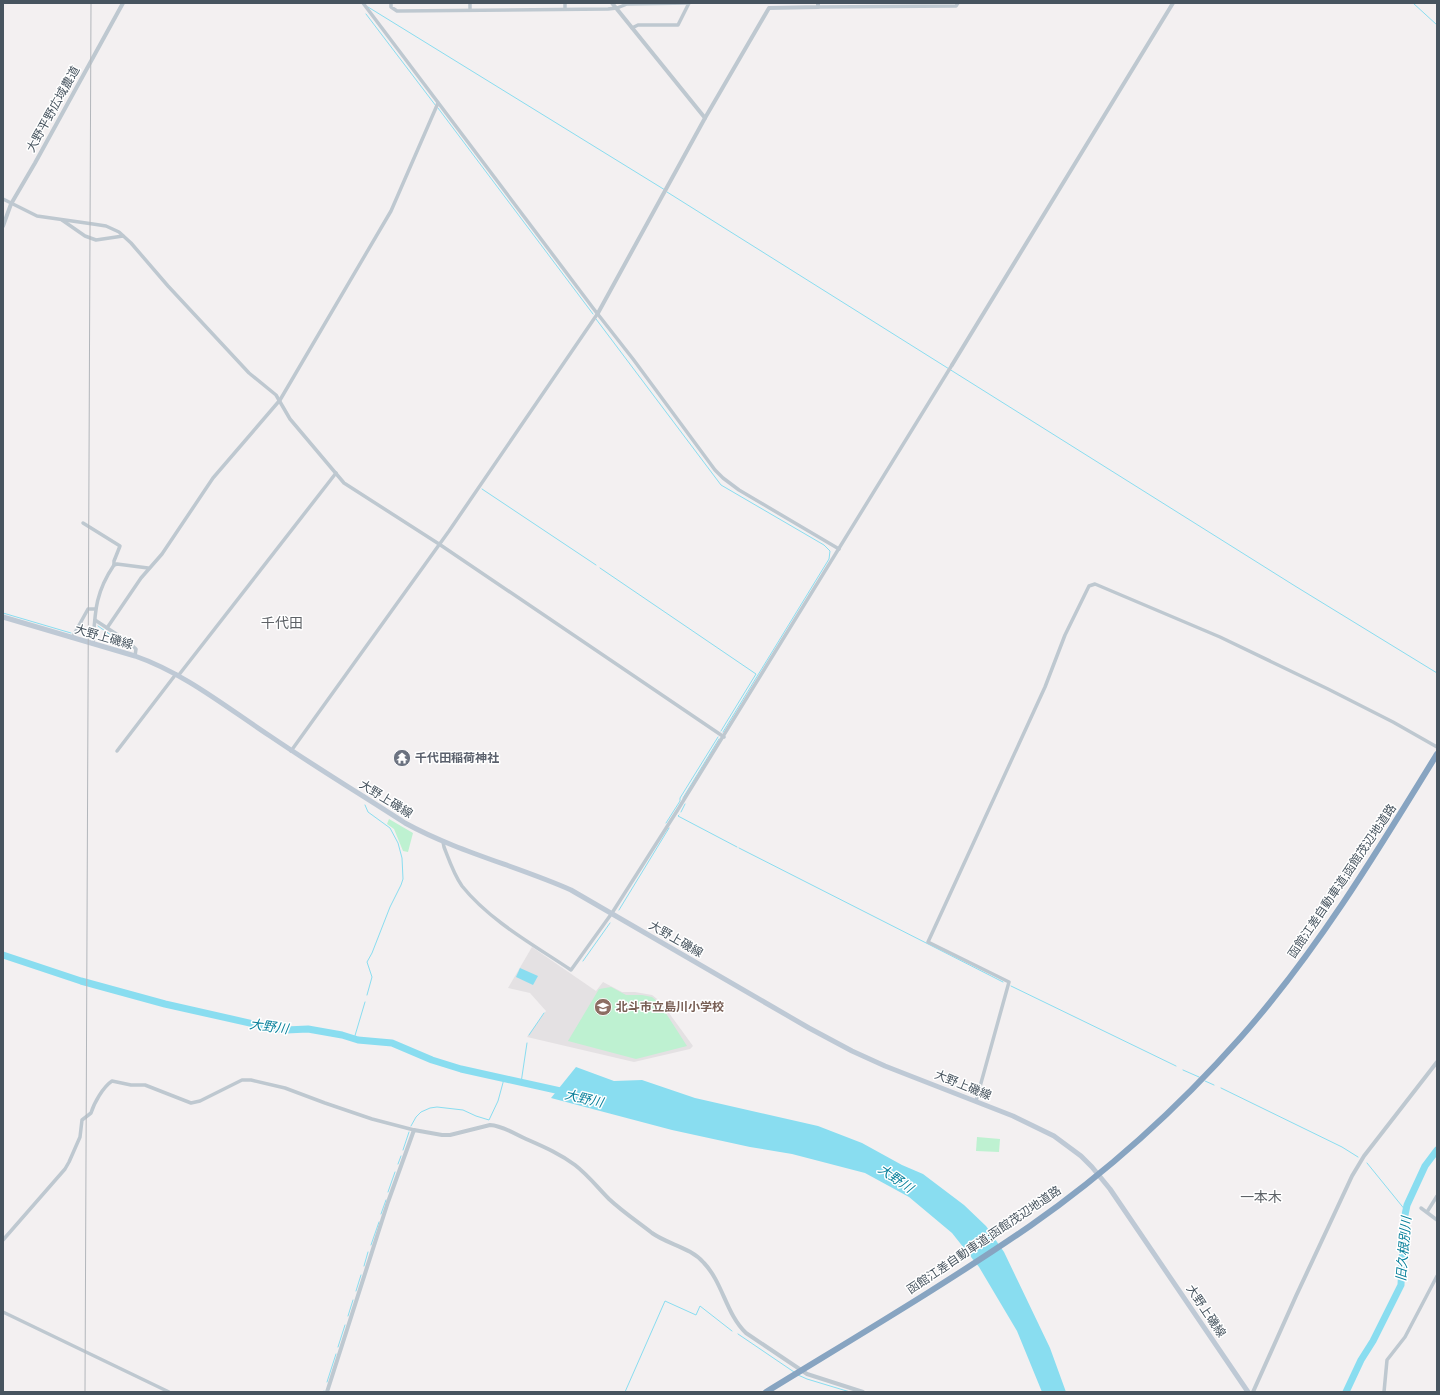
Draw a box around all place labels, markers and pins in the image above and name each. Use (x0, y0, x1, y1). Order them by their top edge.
temple icon: 千代田稲荷神社 (392, 748, 412, 768)
place label: 千代田稲荷神社 (415, 750, 499, 765)
school or university icon: 北斗市立島川小学校 (593, 997, 613, 1017)
place label: 北斗市立島川小学校 (616, 999, 724, 1014)

